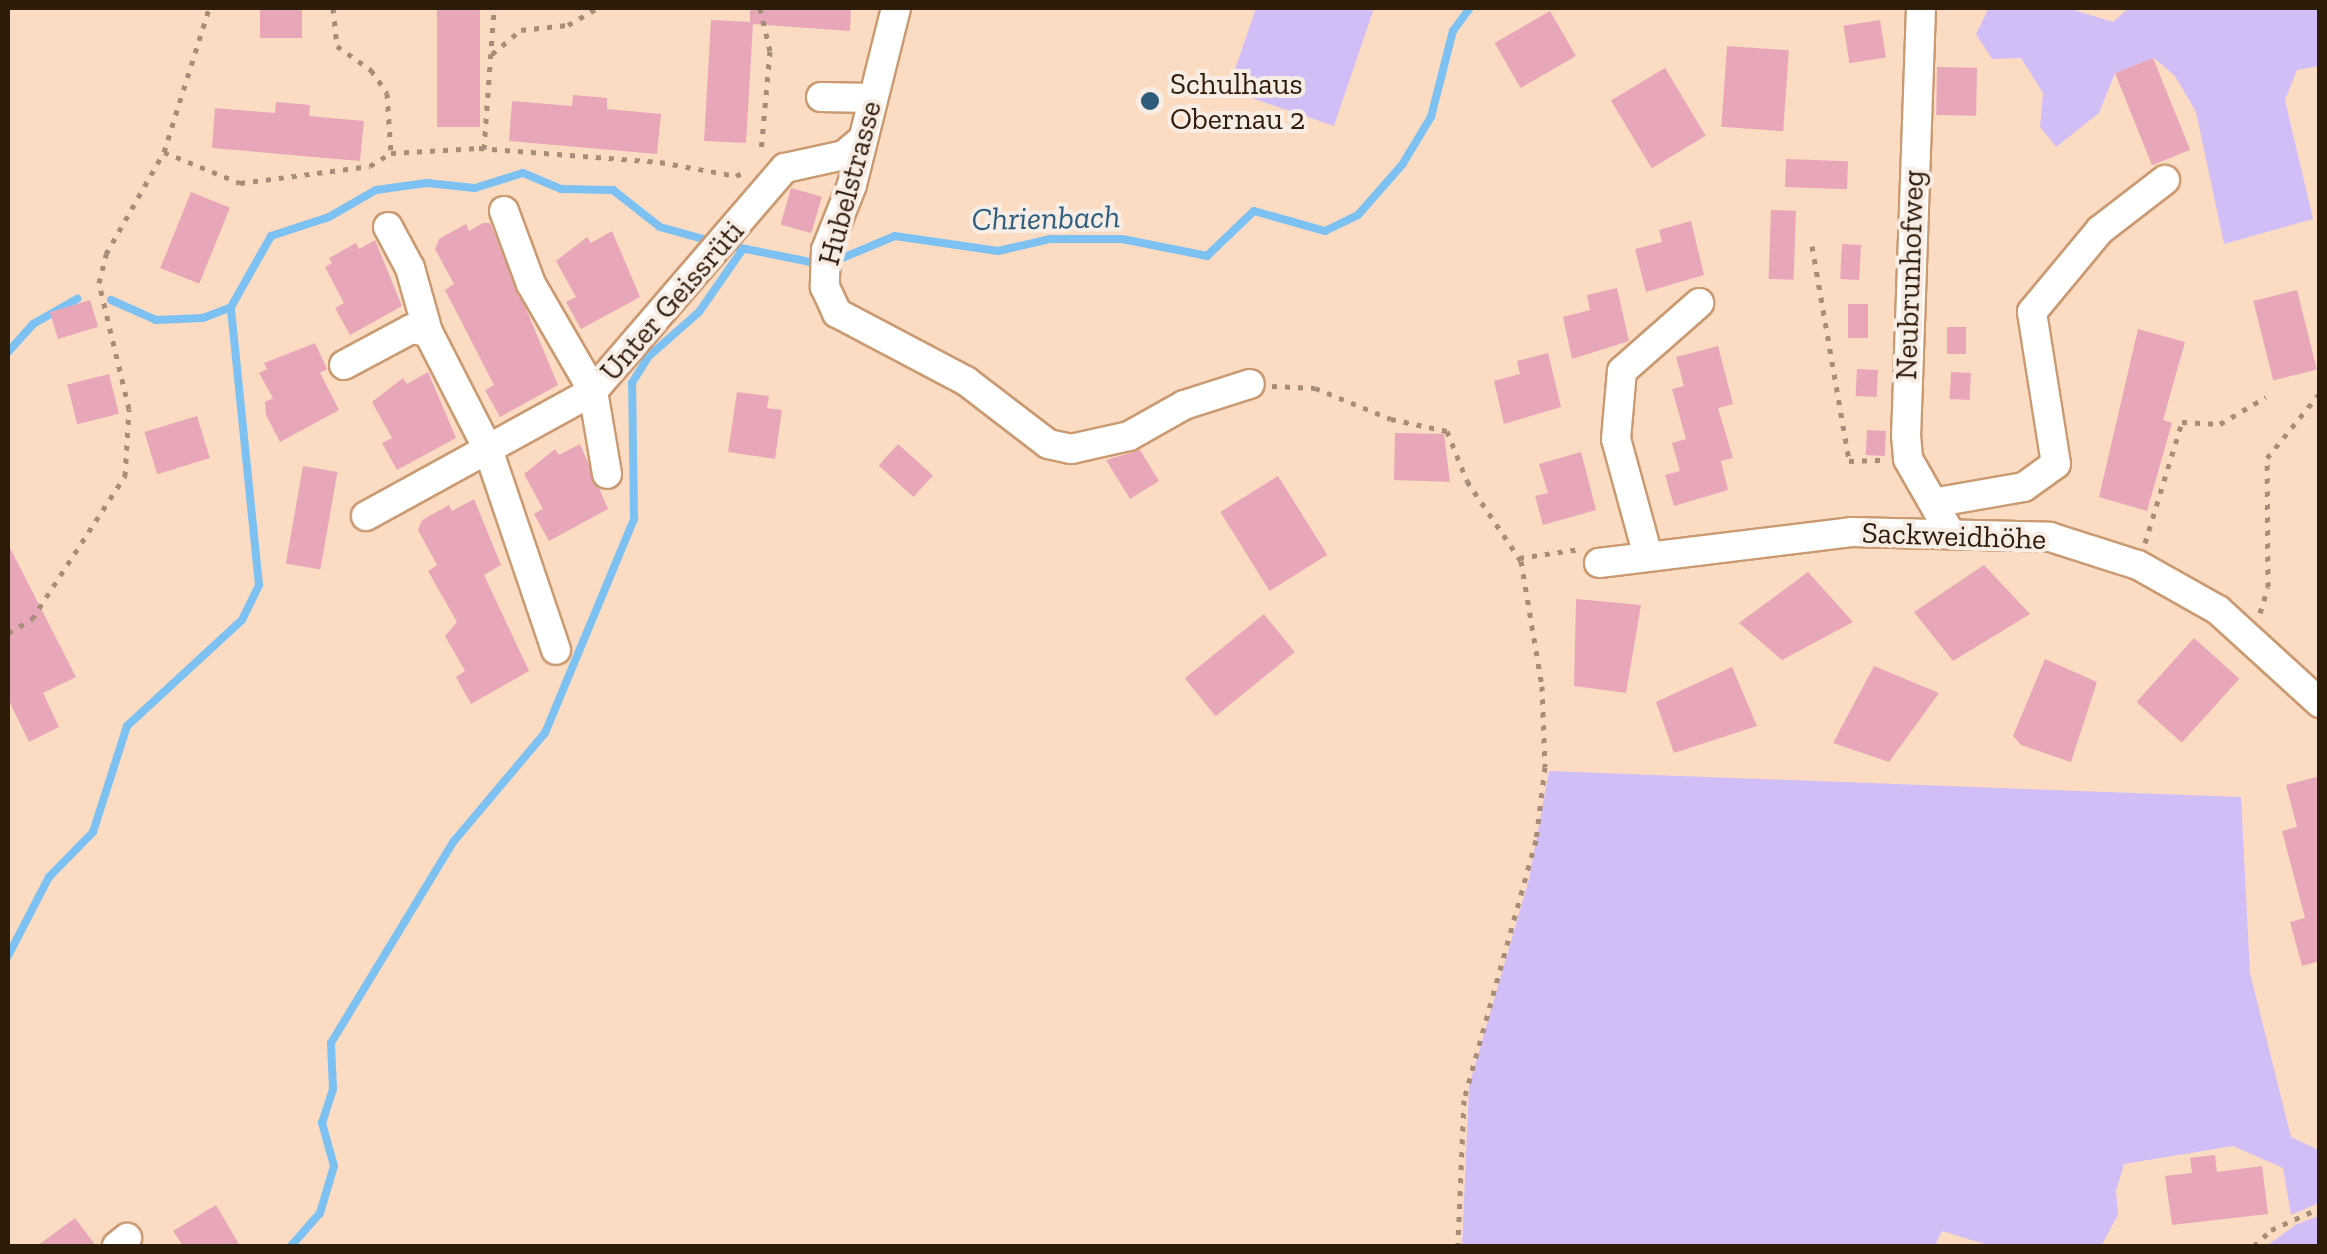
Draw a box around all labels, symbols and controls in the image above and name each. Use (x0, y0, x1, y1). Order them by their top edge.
place label: Schulhaus Obernau 2 (1170, 66, 1305, 136)
marker: Schulhaus Obernau 2 (1139, 90, 1161, 112)
street label: Hubelstrasse (811, 97, 889, 269)
street label: Neubrunhofweg (1888, 169, 1932, 381)
water label: Chrienbach (971, 198, 1121, 238)
street label: Unter Geissrüti (592, 213, 752, 389)
street label: Sackweidhöhe (1861, 515, 2047, 557)

